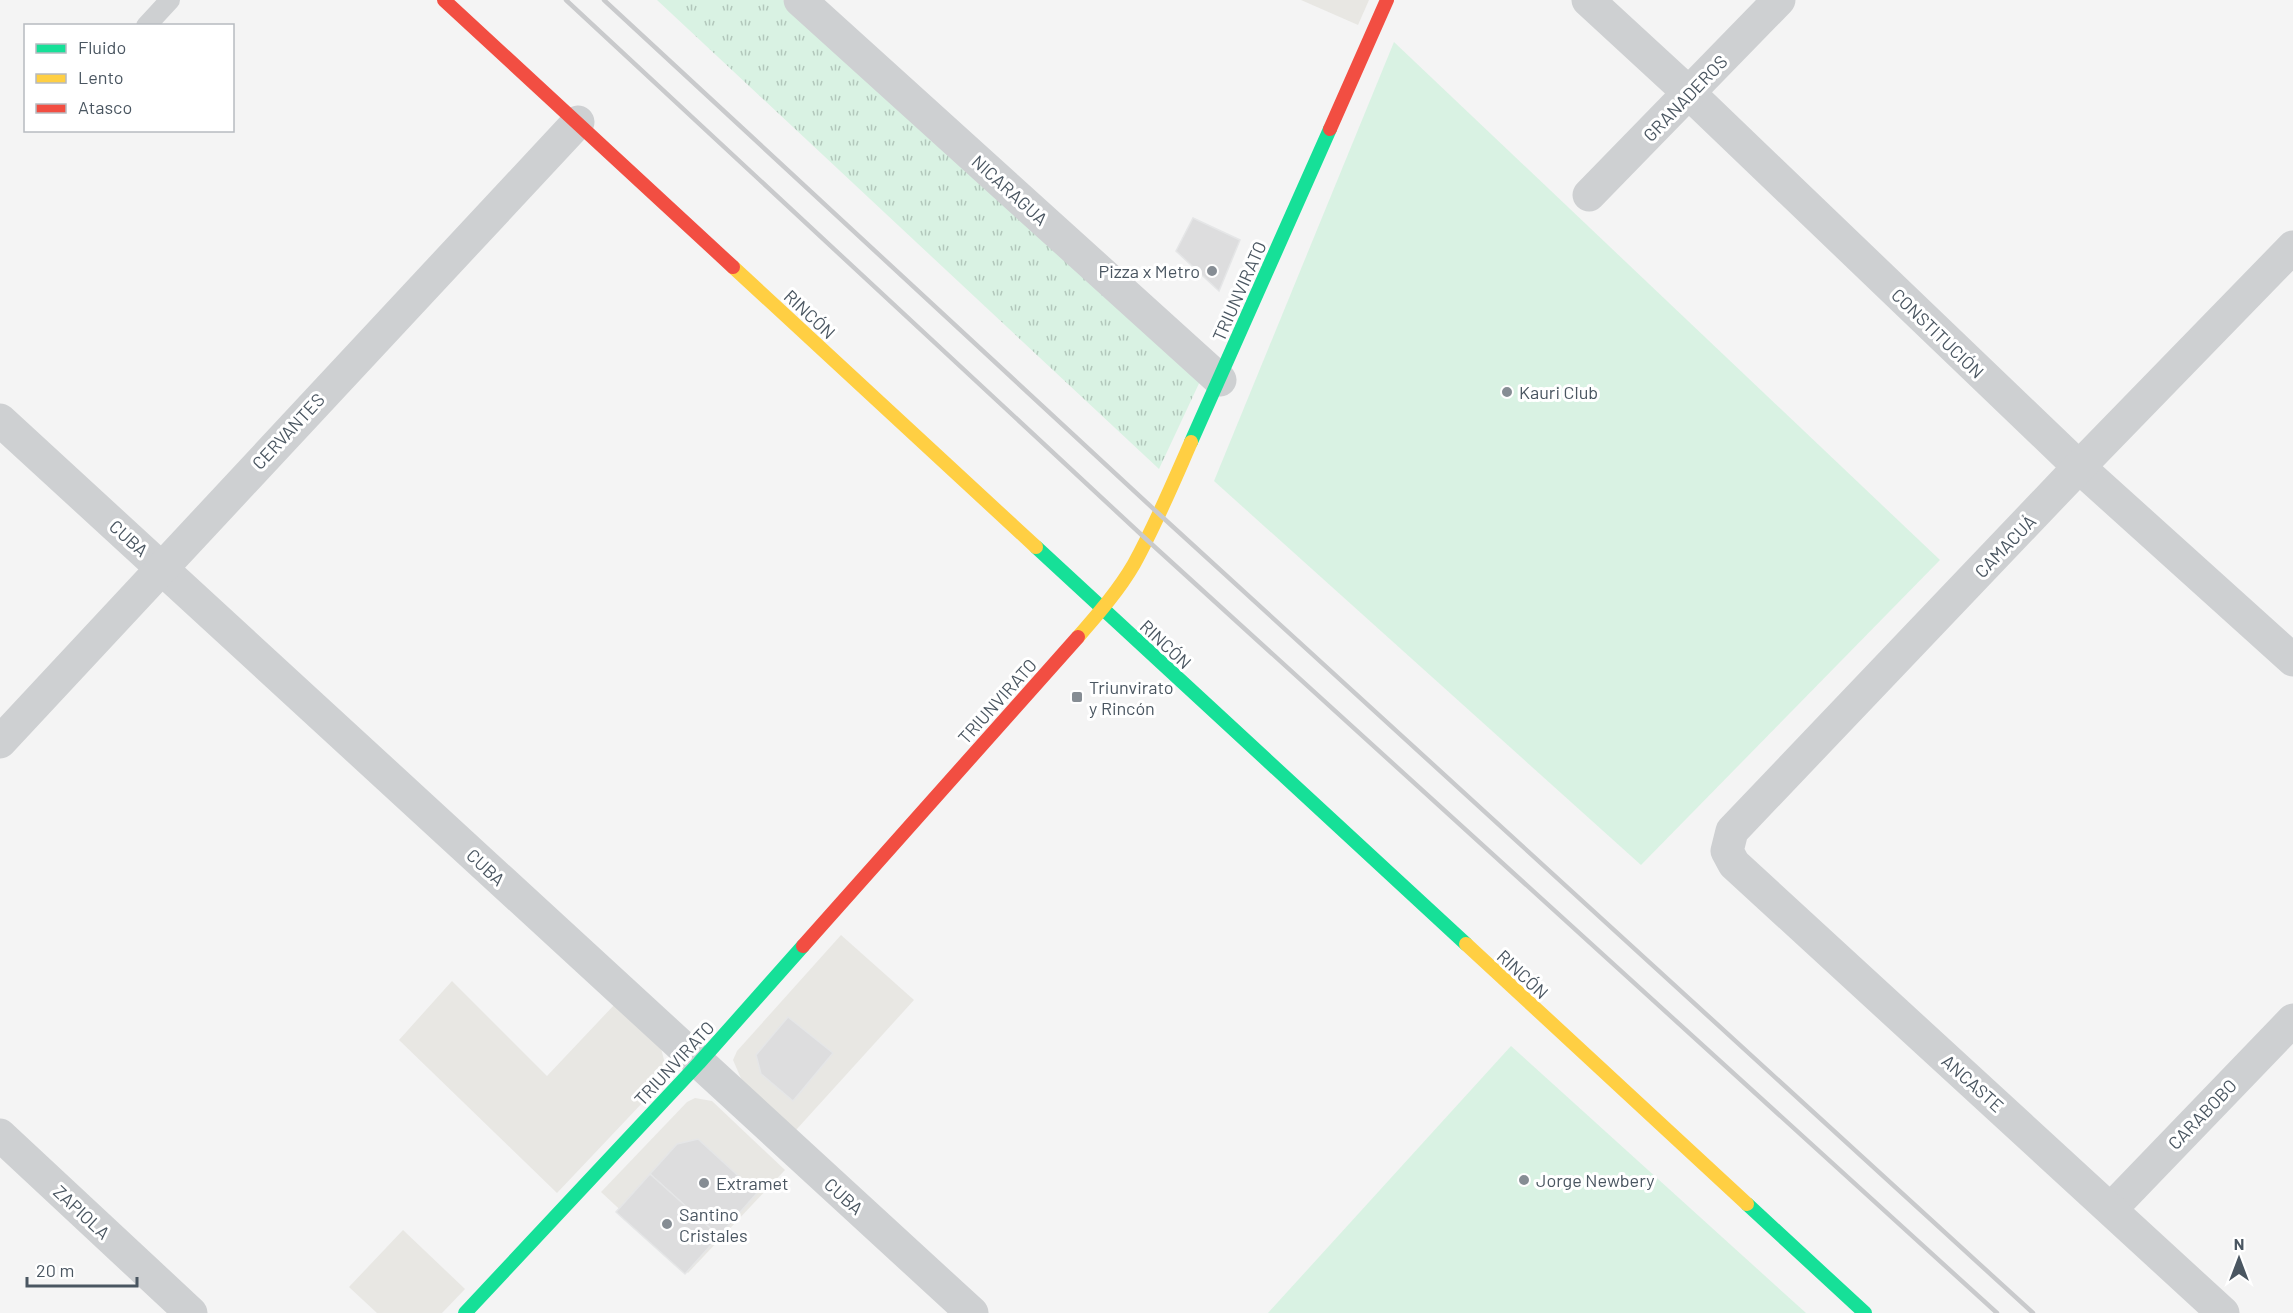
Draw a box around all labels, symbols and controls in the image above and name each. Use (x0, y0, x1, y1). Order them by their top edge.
legend (24, 24, 234, 132)
text: Fluido (78, 36, 126, 58)
street label: GRANADEROS (1638, 50, 1732, 146)
text: Lento (78, 66, 124, 88)
text: Atasco (78, 96, 132, 118)
street label: NICARAGUA (968, 150, 1053, 230)
street label: TRIUNVIRATO (1207, 238, 1271, 344)
place label: Pizza x Metro (1099, 260, 1200, 282)
marker: Pizza x Metro (1205, 264, 1219, 278)
street label: CONSTITUCIÓN (1887, 283, 1989, 383)
street label: RINCÓN (780, 285, 840, 343)
place label: Kauri Club (1519, 381, 1598, 403)
marker: Kauri Club (1500, 385, 1514, 399)
street label: CERVANTES (247, 388, 329, 474)
street label: CAMACUÁ (1970, 510, 2040, 582)
street label: CUBA (105, 515, 153, 561)
street label: RINCÓN (1136, 615, 1196, 673)
street label: TRIUNVIRATO (953, 654, 1041, 748)
place label: Triunvirato y Rincón (1089, 676, 1174, 719)
marker: Triunvirato y Rincón (1070, 690, 1084, 704)
street label: CUBA (462, 844, 510, 890)
street label: RINCÓN (1493, 945, 1553, 1003)
street label: TRIUNVIRATO (629, 1016, 719, 1110)
street label: ANCASTE (1938, 1050, 2008, 1116)
street label: CARABOBO (2163, 1074, 2241, 1154)
place label: Jorge Newbery (1536, 1169, 1655, 1191)
place label: Extramet (716, 1172, 789, 1194)
street label: CUBA (820, 1173, 868, 1219)
marker: Jorge Newbery (1517, 1173, 1531, 1187)
marker: Extramet (697, 1176, 711, 1190)
street label: ZAPIOLA (49, 1180, 115, 1244)
place label: Santino Cristales (679, 1203, 748, 1246)
marker: Santino Cristales (660, 1217, 674, 1231)
north arrow (2209, 1229, 2269, 1289)
text: N (2234, 1234, 2244, 1253)
scale bar (27, 1250, 136, 1288)
text: 20 m (36, 1259, 74, 1281)

